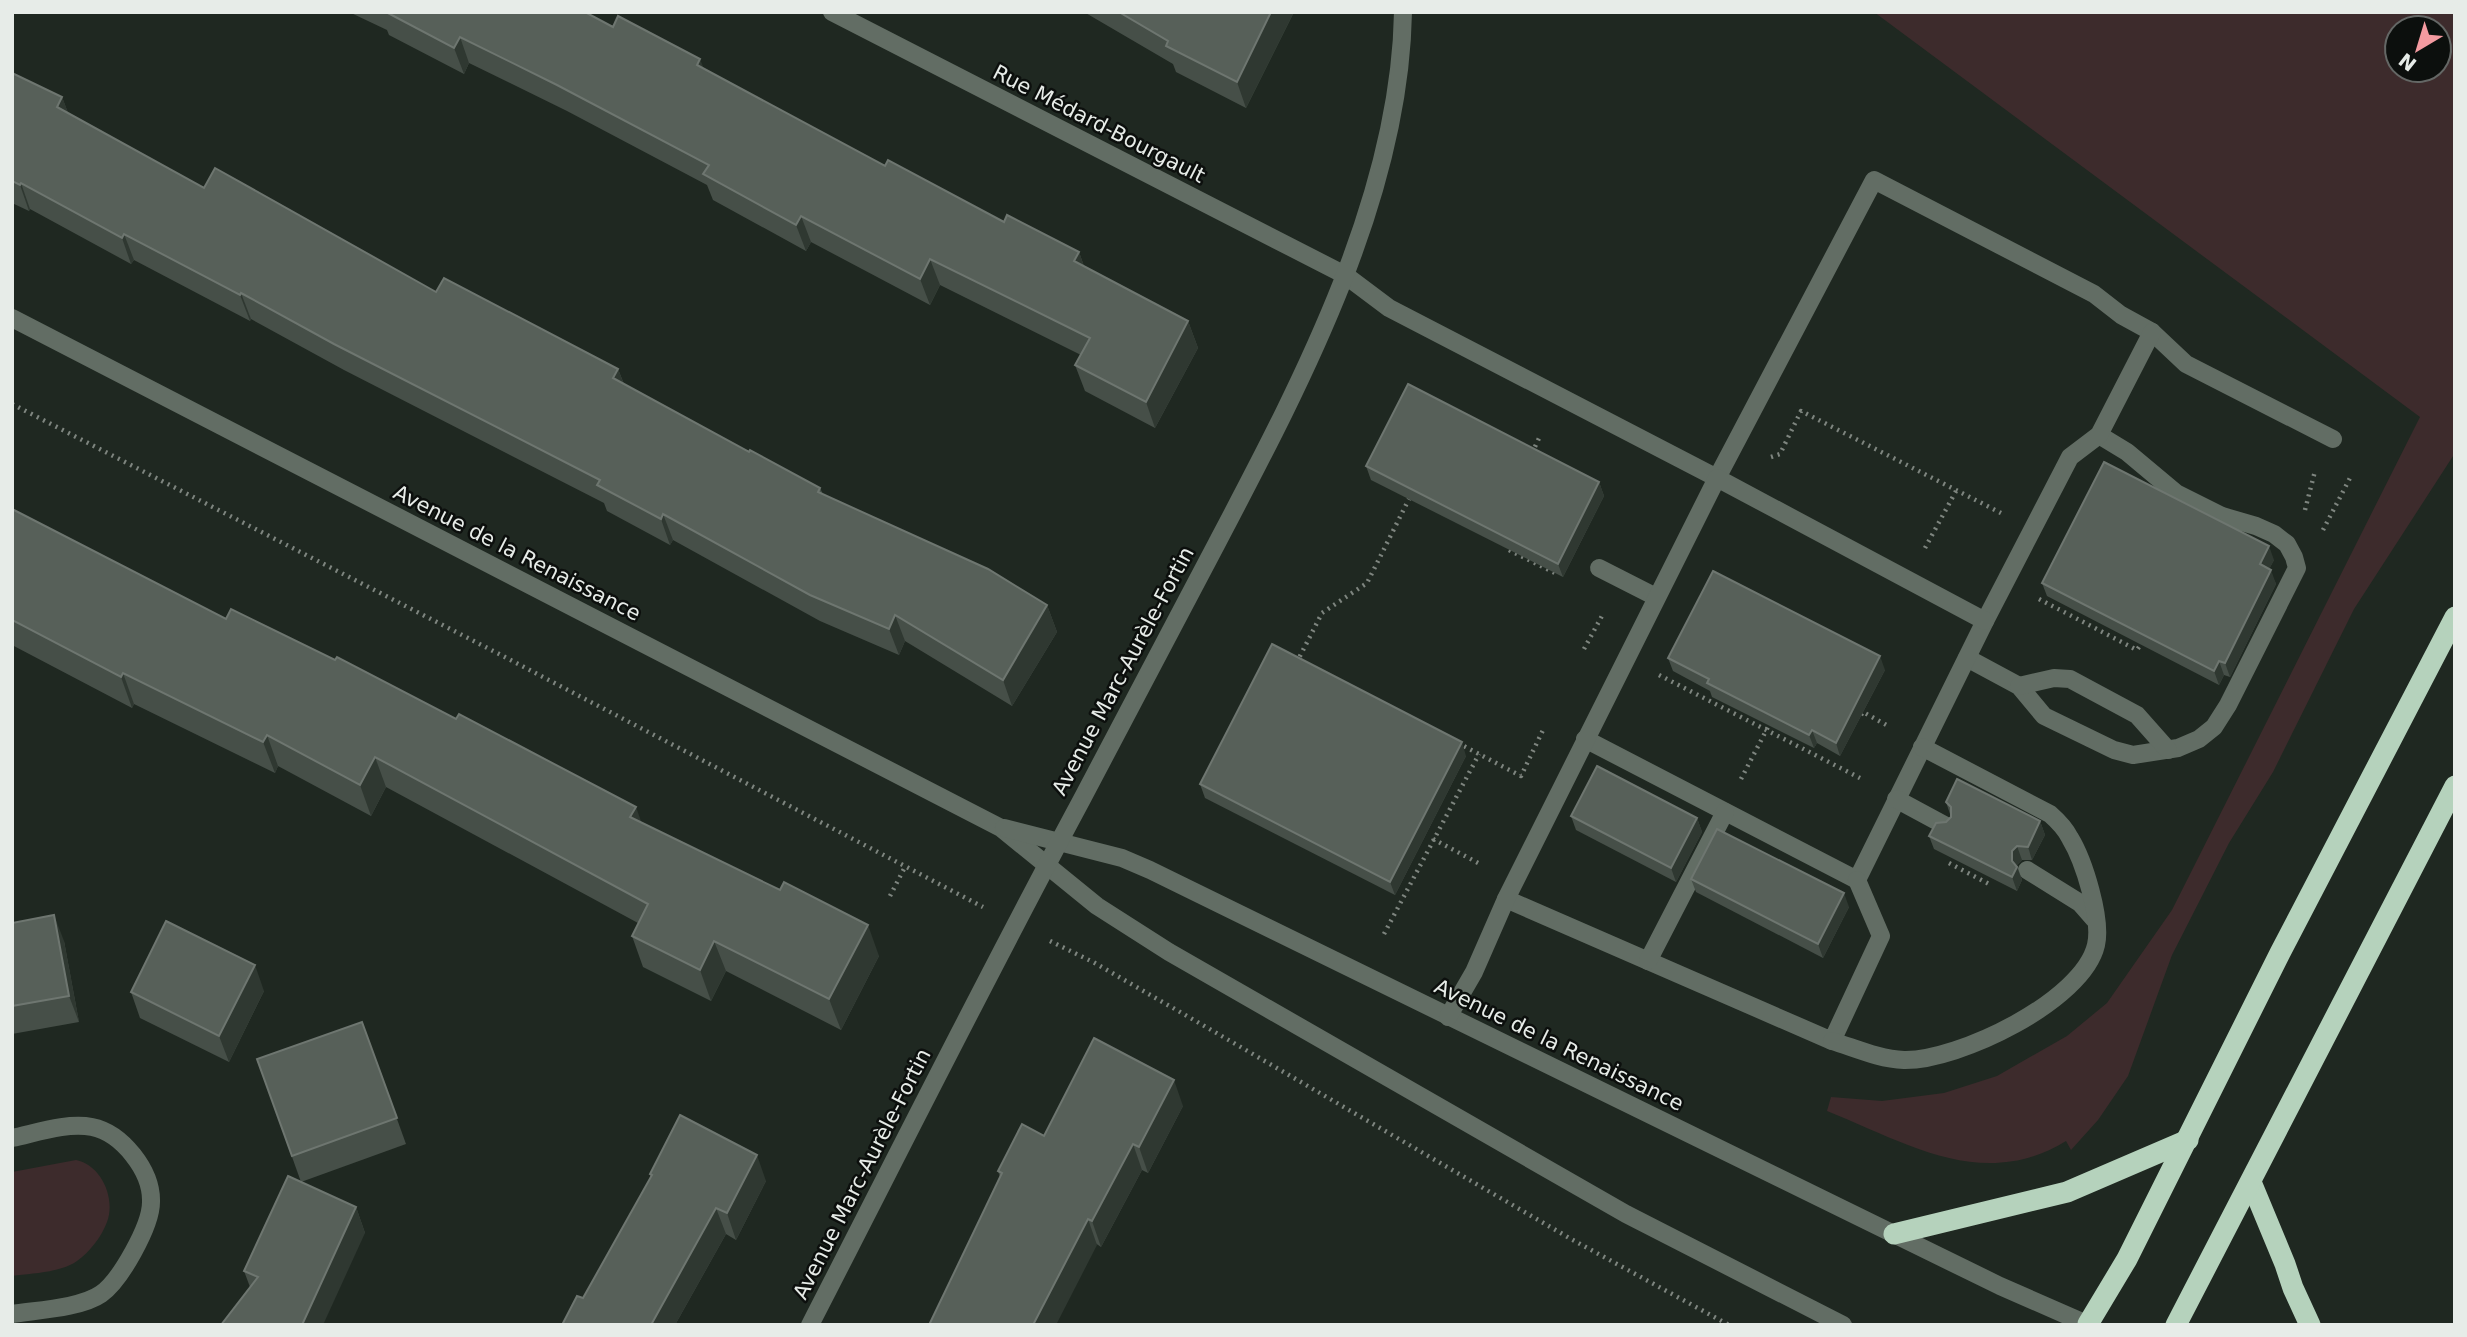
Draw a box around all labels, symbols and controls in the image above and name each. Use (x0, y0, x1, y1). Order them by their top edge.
north arrow (2383, 14, 2453, 84)
text: N (2394, 49, 2421, 76)
street label: Rue Médard-Bourgault (989, 60, 1209, 188)
street label: Avenue de la Renaissance (389, 480, 645, 626)
street label: Avenue Marc-Aurèle-Fortin (1047, 543, 1199, 799)
street label: Avenue de la Renaissance (1431, 974, 1687, 1116)
street label: Avenue Marc-Aurèle-Fortin (788, 1045, 936, 1303)

